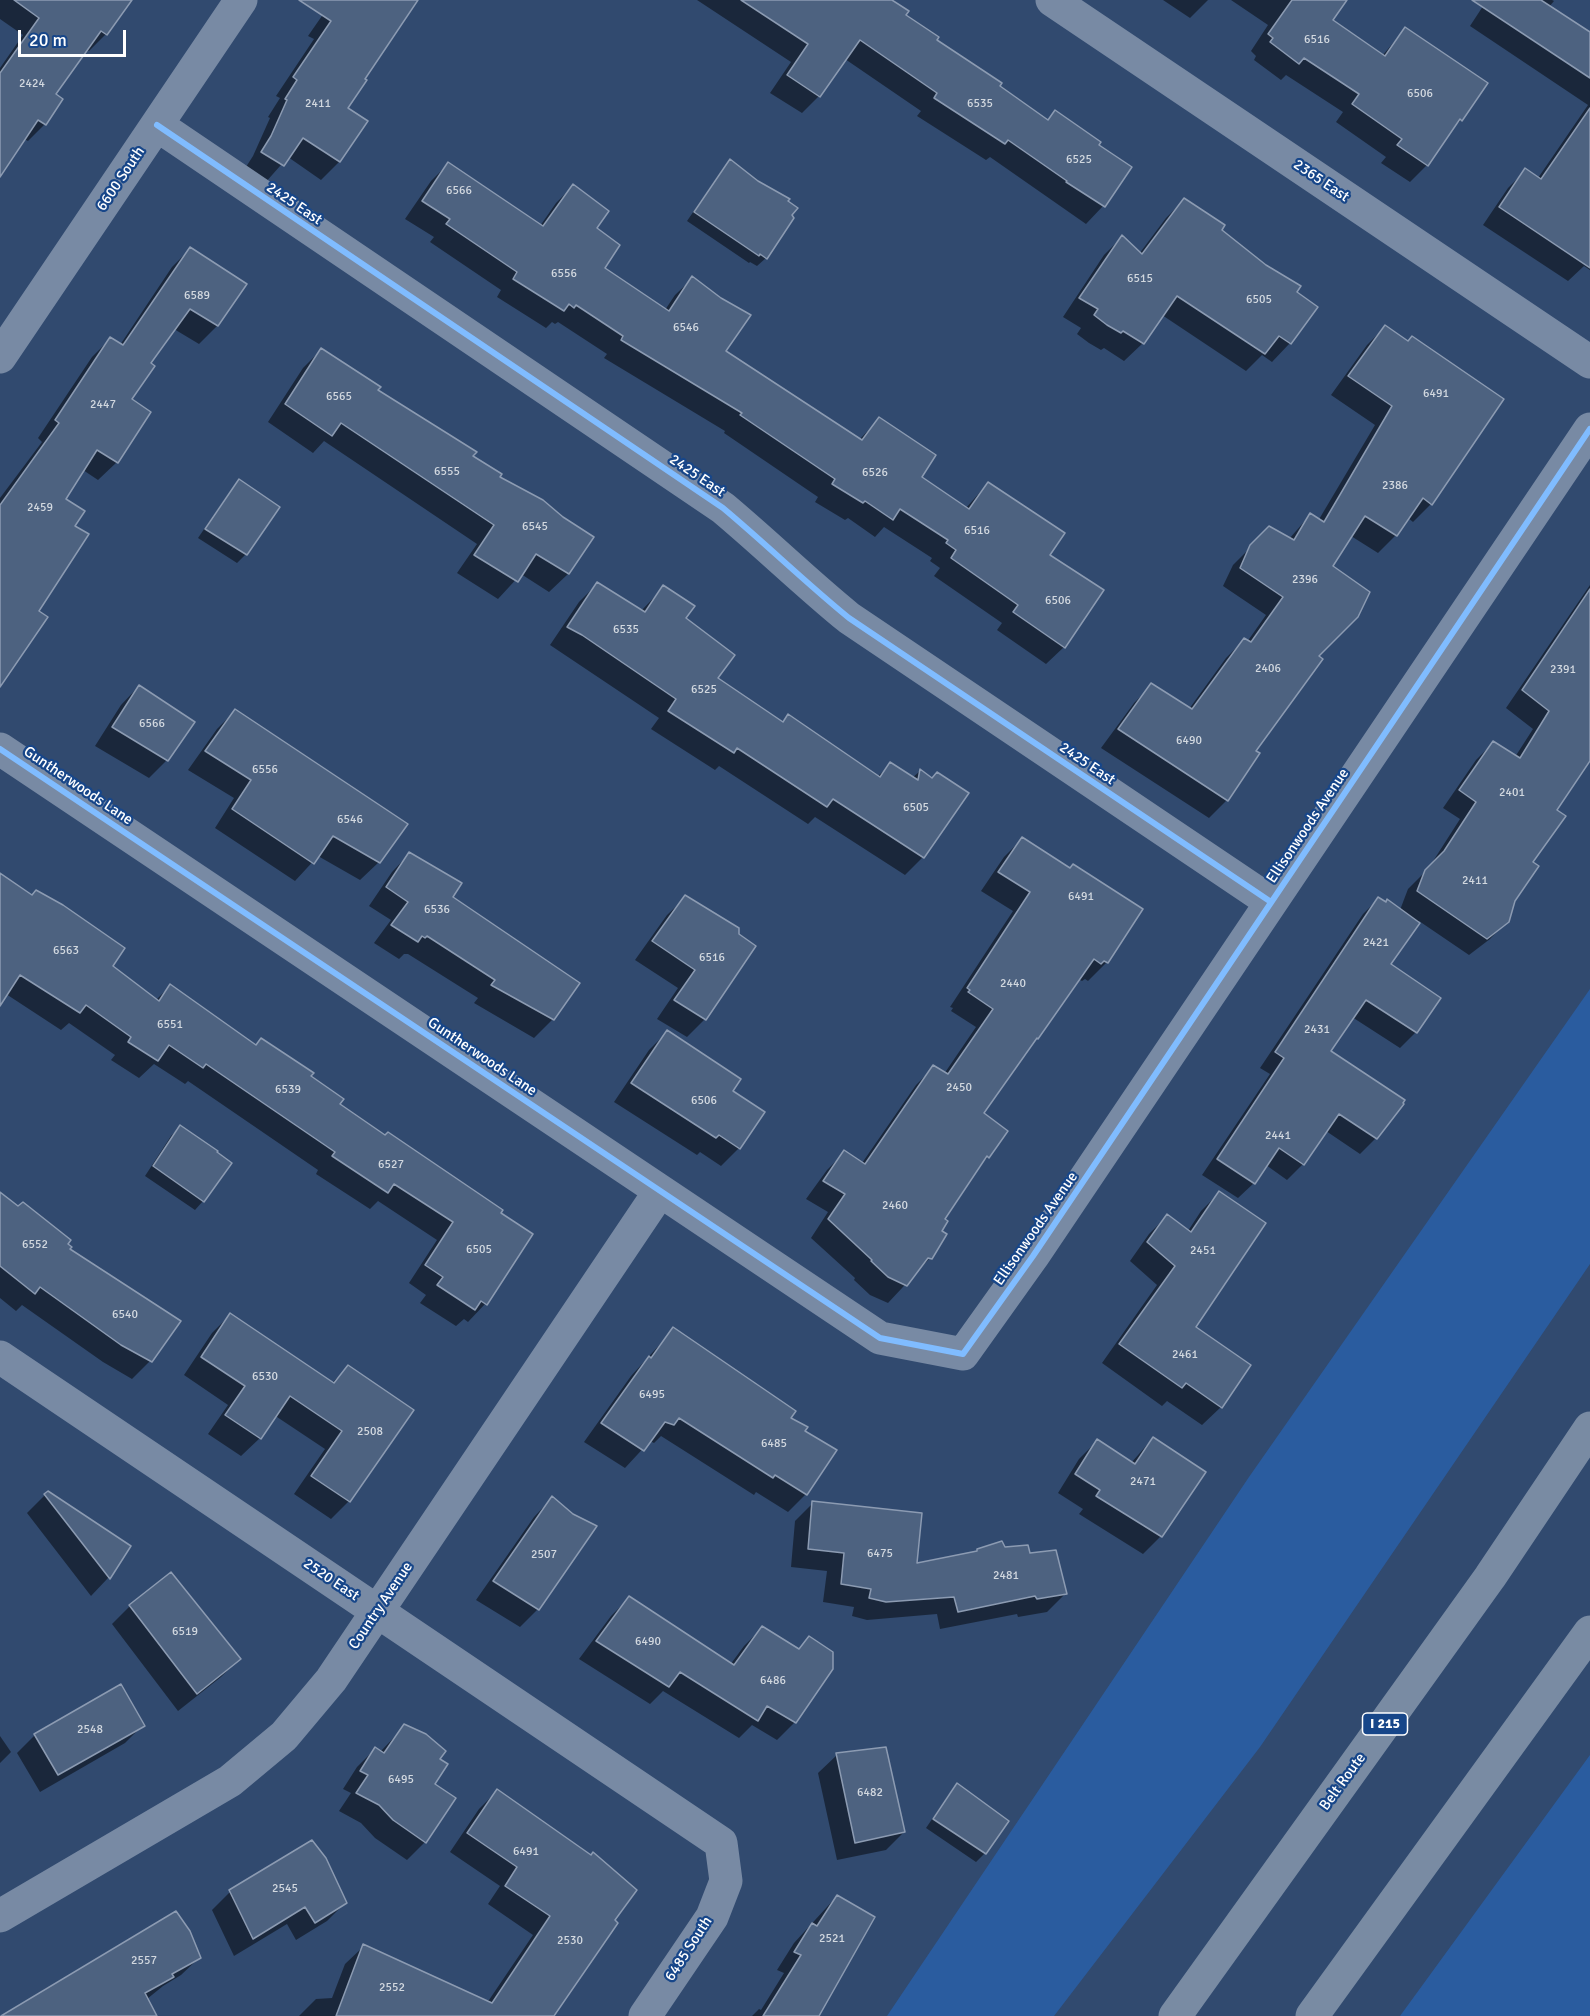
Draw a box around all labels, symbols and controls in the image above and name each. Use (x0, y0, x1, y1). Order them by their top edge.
scale bar (21, 18, 129, 56)
text: 20 m (29, 29, 67, 51)
house number: 6516 (1304, 33, 1330, 47)
house number: 2424 (19, 77, 45, 91)
house number: 6506 (1407, 87, 1433, 101)
house number: 2411 (305, 97, 331, 111)
house number: 6535 (967, 97, 993, 111)
street label: 6600 South (93, 144, 149, 214)
house number: 6525 (1066, 153, 1092, 167)
street label: 2365 East (1290, 156, 1352, 206)
street label: 2425 East (263, 179, 325, 229)
house number: 6566 (446, 184, 472, 198)
house number: 6556 (551, 267, 577, 281)
house number: 6515 (1127, 272, 1153, 286)
house number: 6589 (184, 289, 210, 303)
house number: 6505 (1246, 293, 1272, 307)
house number: 6546 (673, 321, 699, 335)
house number: 6491 (1423, 387, 1449, 401)
house number: 6565 (326, 390, 352, 404)
house number: 2447 (90, 398, 116, 412)
street label: 2425 East (666, 451, 728, 501)
house number: 6555 (434, 465, 460, 479)
house number: 6526 (862, 466, 888, 480)
house number: 2386 (1382, 479, 1408, 493)
house number: 2459 (27, 501, 53, 515)
house number: 6545 (522, 520, 548, 534)
house number: 6516 (964, 524, 990, 538)
house number: 2396 (1292, 573, 1318, 587)
house number: 6506 (1045, 594, 1071, 608)
house number: 6535 (613, 623, 639, 637)
house number: 2406 (1255, 662, 1281, 676)
house number: 2391 (1550, 663, 1576, 677)
house number: 6525 (691, 683, 717, 697)
house number: 6566 (139, 717, 165, 731)
house number: 6490 (1176, 734, 1202, 748)
street label: 2425 East (1056, 739, 1118, 789)
street label: Guntherwoods Lane (20, 743, 136, 829)
house number: 6556 (252, 763, 278, 777)
street label: Ellisonwoods Avenue (1263, 765, 1353, 887)
house number: 2401 (1499, 786, 1525, 800)
house number: 6505 (903, 801, 929, 815)
house number: 6546 (337, 813, 363, 827)
house number: 2411 (1462, 874, 1488, 888)
house number: 6491 (1068, 890, 1094, 904)
house number: 6536 (424, 903, 450, 917)
house number: 2421 (1363, 936, 1389, 950)
house number: 6563 (53, 944, 79, 958)
house number: 6516 (699, 951, 725, 965)
house number: 2440 (1000, 977, 1026, 991)
street label: Guntherwoods Lane (424, 1014, 540, 1100)
house number: 6551 (157, 1018, 183, 1032)
house number: 2431 (1304, 1023, 1330, 1037)
house number: 2450 (946, 1081, 972, 1095)
house number: 6539 (275, 1083, 301, 1097)
house number: 6506 (691, 1094, 717, 1108)
house number: 2441 (1265, 1129, 1291, 1143)
house number: 6527 (378, 1158, 404, 1172)
street label: Ellisonwoods Avenue (990, 1169, 1082, 1289)
house number: 2460 (882, 1199, 908, 1213)
house number: 6552 (22, 1238, 48, 1252)
house number: 6505 (466, 1243, 492, 1257)
house number: 2451 (1190, 1244, 1216, 1258)
house number: 6540 (112, 1308, 138, 1322)
house number: 2461 (1172, 1348, 1198, 1362)
house number: 6530 (252, 1370, 278, 1384)
house number: 6495 (639, 1388, 665, 1402)
house number: 2508 (357, 1425, 383, 1439)
house number: 6485 (761, 1437, 787, 1451)
house number: 2471 (1130, 1475, 1156, 1489)
house number: 6475 (867, 1547, 893, 1561)
house number: 2507 (531, 1548, 557, 1562)
street label: 2520 East (300, 1555, 362, 1605)
street label: Country Avenue (345, 1559, 417, 1653)
house number: 2481 (993, 1569, 1019, 1583)
house number: 6519 (172, 1625, 198, 1639)
house number: 6490 (635, 1635, 661, 1649)
house number: 6486 (760, 1674, 786, 1688)
road number: I 215 (1362, 1713, 1408, 1735)
house number: 2548 (77, 1723, 103, 1737)
street label: Belt Route (1316, 1750, 1370, 1814)
house number: 6495 (388, 1773, 414, 1787)
house number: 6482 (857, 1786, 883, 1800)
house number: 6491 (513, 1845, 539, 1859)
house number: 2545 (272, 1882, 298, 1896)
street label: 6485 South (661, 1913, 717, 1985)
house number: 2521 (819, 1932, 845, 1946)
house number: 2530 (557, 1934, 583, 1948)
house number: 2557 (131, 1954, 157, 1968)
house number: 2552 (379, 1981, 405, 1995)

